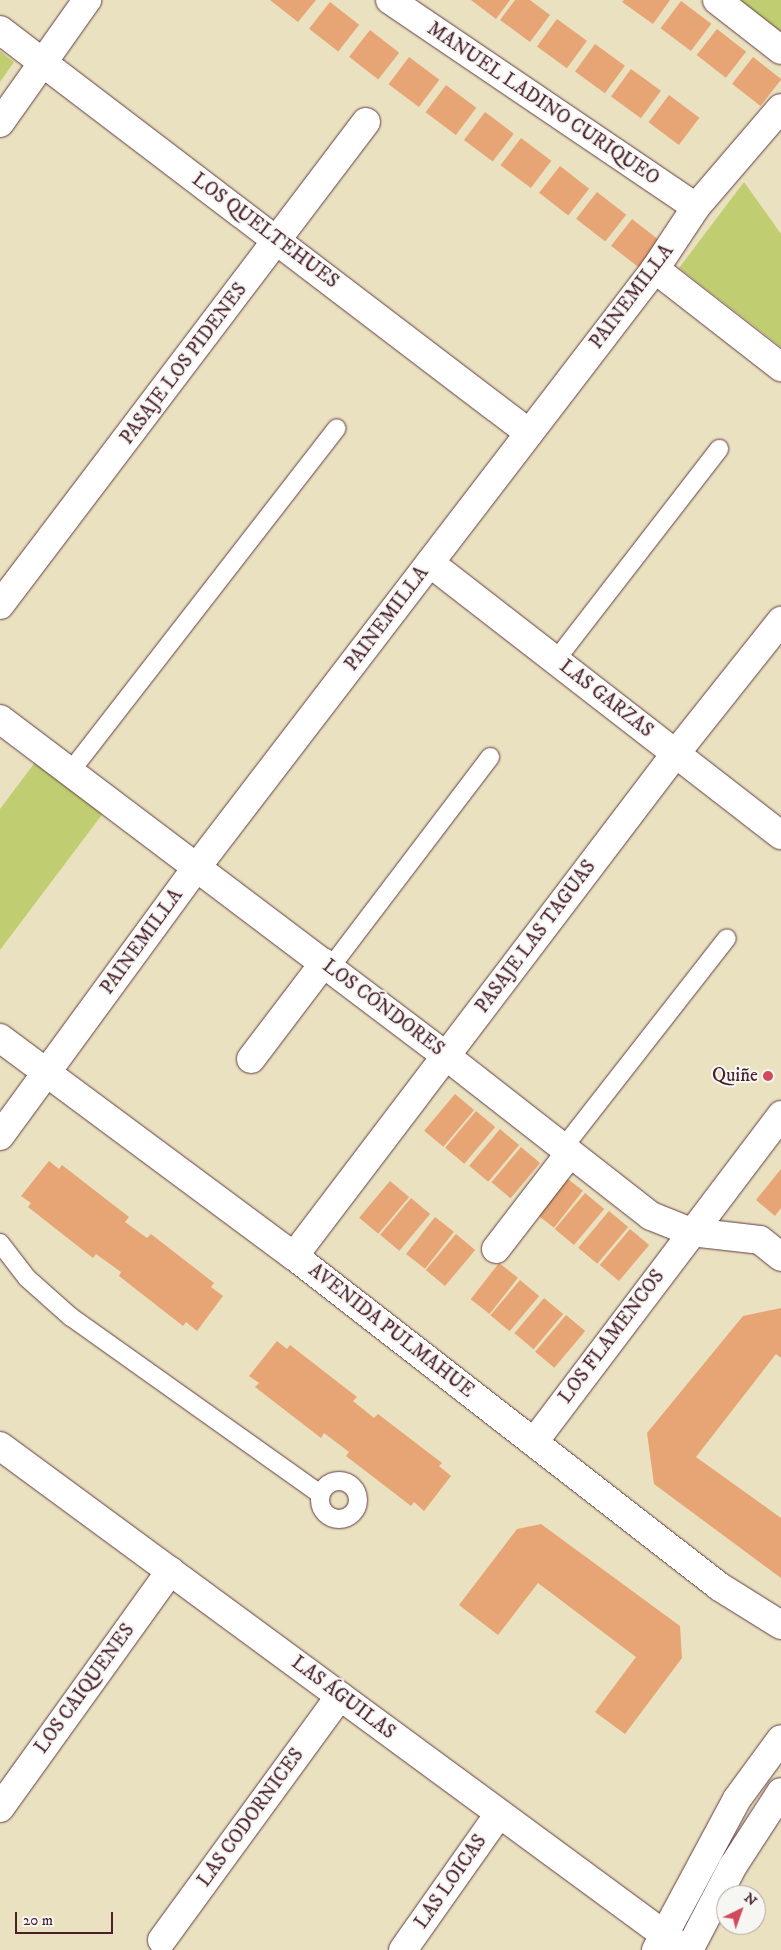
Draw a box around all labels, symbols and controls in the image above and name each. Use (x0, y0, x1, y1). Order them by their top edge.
street label: MANUEL LADINO CURIQUEO (423, 18, 663, 190)
street label: LOS QUELTEHUES (187, 168, 343, 294)
street label: PAINEMILLA (585, 240, 679, 354)
street label: PASAJE LOS PIDENES (116, 279, 252, 449)
street label: PAINEMILLA (340, 562, 434, 676)
street label: LAS GARZAS (555, 655, 657, 743)
street label: PASAJE LAS TAGUAS (471, 856, 601, 1018)
street label: PAINEMILLA (96, 885, 188, 999)
street label: LOS CÓNDORES (318, 955, 448, 1061)
place label: Quiñe (712, 1065, 758, 1087)
marker: Quiñe (762, 1070, 774, 1082)
street label: AVENIDA PULMAHUE (304, 1259, 478, 1403)
street label: LOS FLAMENCOS (554, 1266, 670, 1408)
street label: LOS CAIQUENES (30, 1620, 140, 1758)
street label: LAS ÁGUILAS (287, 1652, 399, 1744)
street label: LAS CODORNICES (193, 1744, 309, 1892)
street label: LAS LOICAS (410, 1831, 492, 1933)
north arrow (716, 1885, 766, 1935)
text: N (740, 1889, 761, 1910)
scale bar (18, 1902, 115, 1934)
text: 20 m (23, 1911, 53, 1930)

